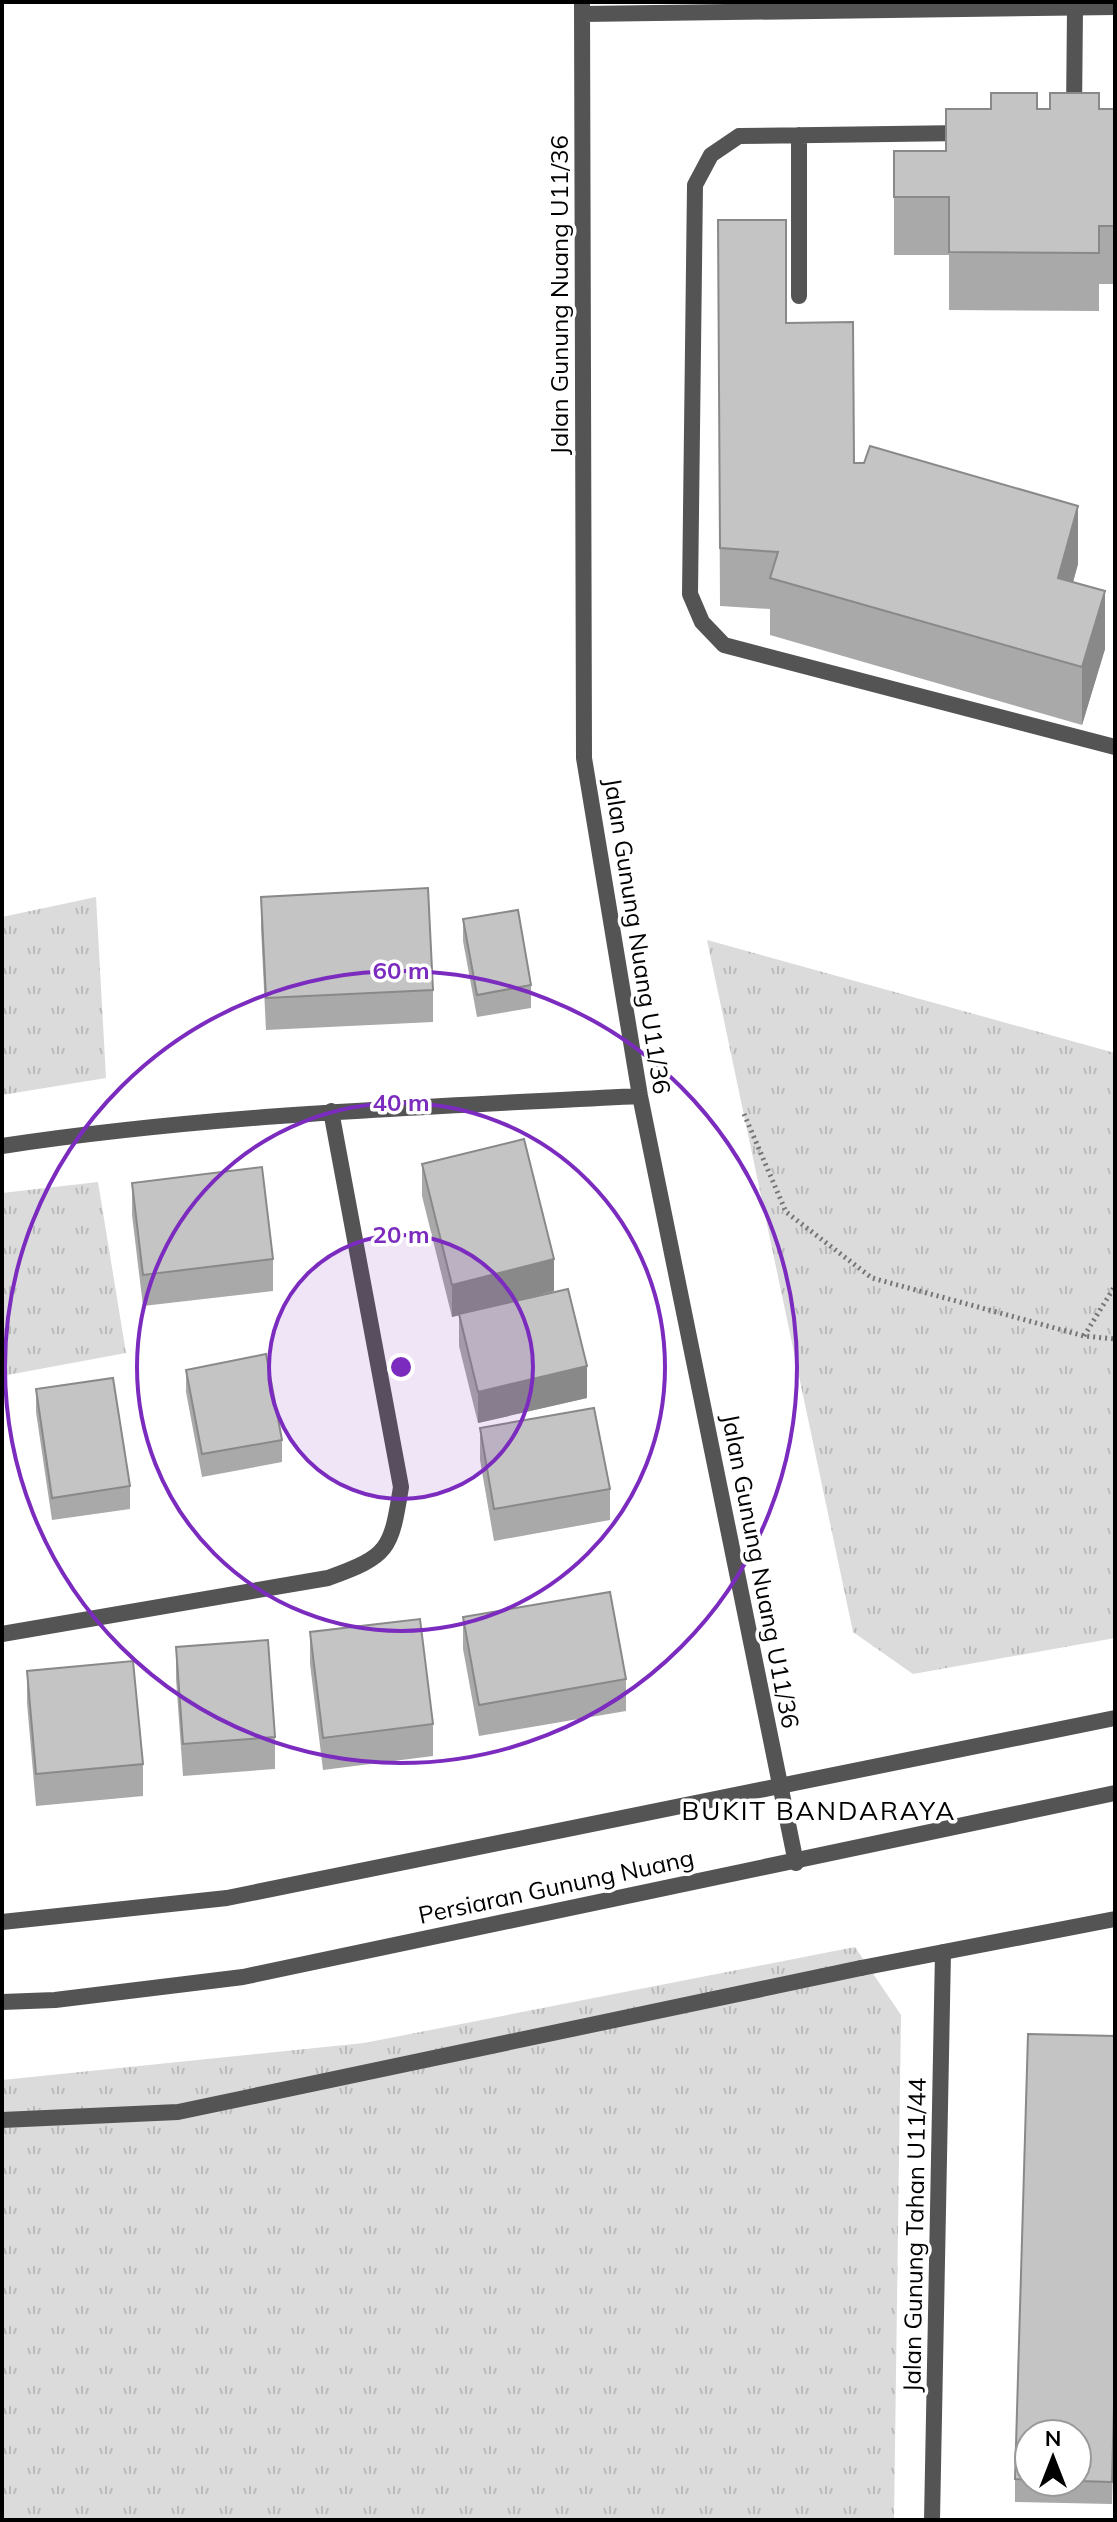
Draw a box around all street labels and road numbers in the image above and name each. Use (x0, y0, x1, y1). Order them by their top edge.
street label: Jalan Gunung Nuang U11/36 (544, 135, 574, 455)
street label: Jalan Gunung Nuang U11/36 (598, 776, 678, 1096)
street label: Jalan Gunung Nuang U11/36 (716, 1411, 806, 1731)
street label: Persiaran Gunung Nuang (416, 1842, 696, 1930)
street label: Jalan Gunung Tahan U11/44 (896, 2077, 932, 2393)

